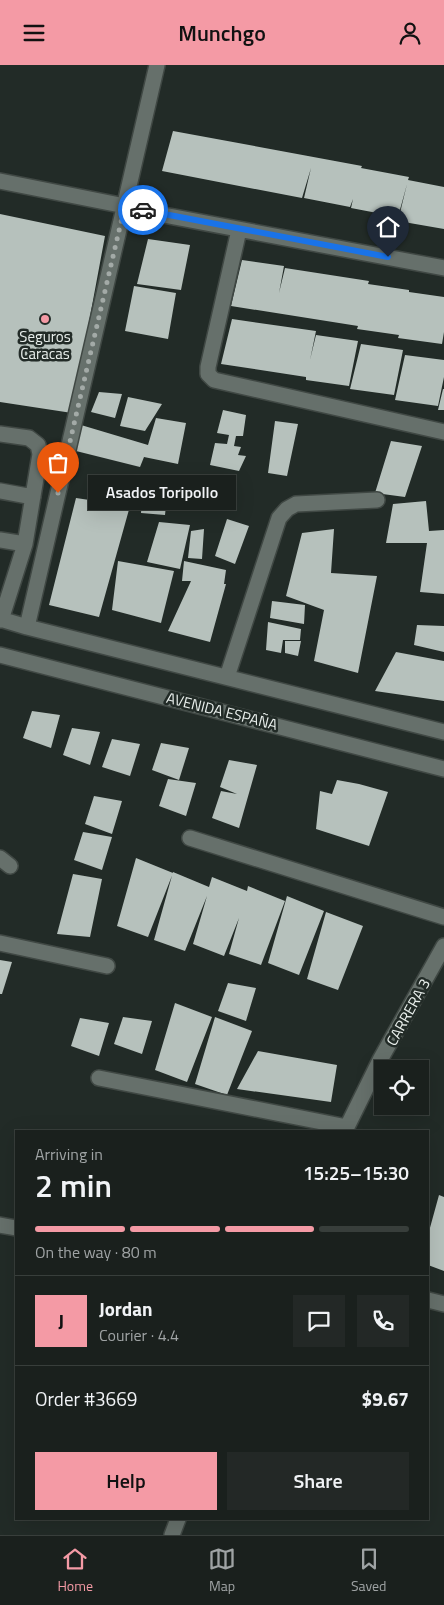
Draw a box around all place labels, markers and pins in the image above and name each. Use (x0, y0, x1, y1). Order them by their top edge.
pin (367, 206, 409, 257)
marker: Seguros Caracas (39, 313, 51, 325)
place label: Seguros Caracas (19, 325, 71, 365)
pin (37, 442, 79, 493)
callout: Asados Toripollo (88, 475, 236, 511)

